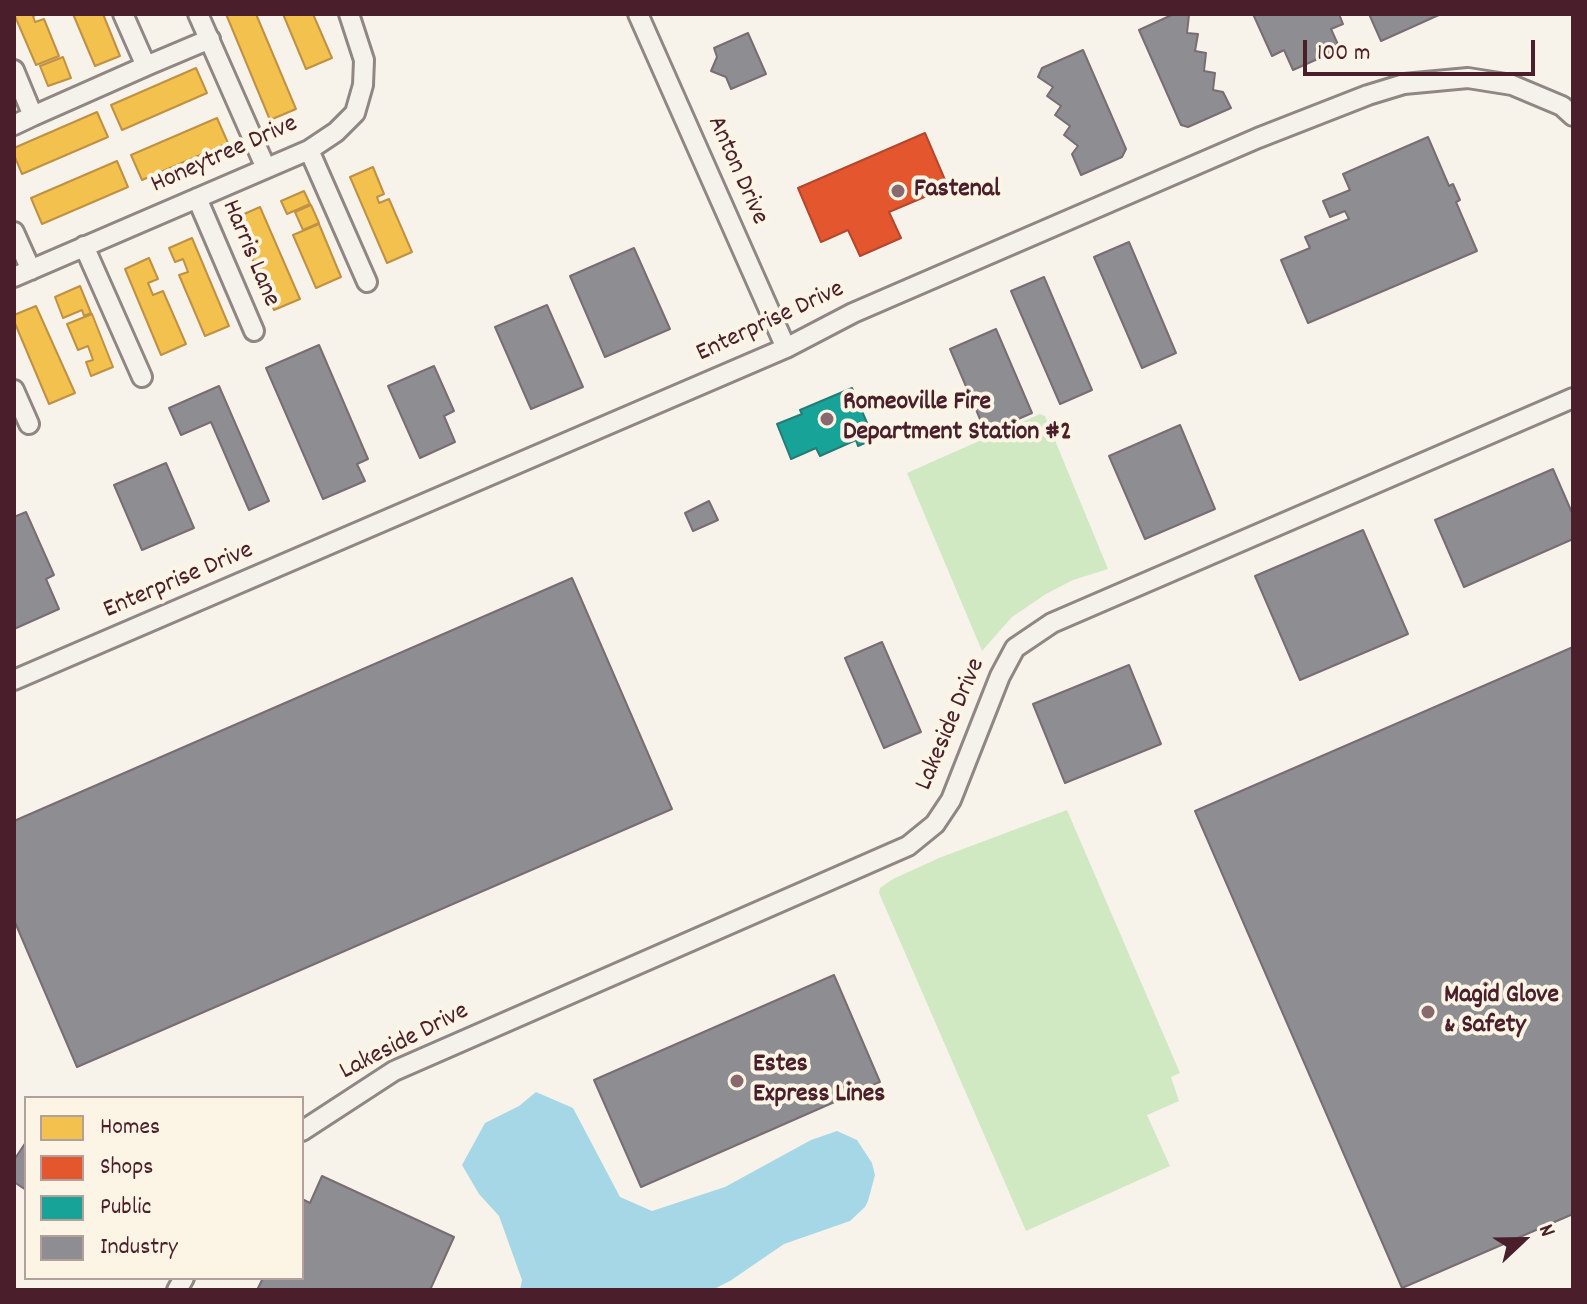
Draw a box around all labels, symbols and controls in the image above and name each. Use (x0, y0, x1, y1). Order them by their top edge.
scale bar (1307, 24, 1539, 74)
text: 100 m (1317, 37, 1370, 71)
street label: Honeytree Drive (147, 110, 303, 202)
street label: Anton Drive (698, 112, 774, 230)
place label: Fastenal (914, 175, 1000, 207)
marker: Fastenal (889, 182, 907, 200)
street label: Harris Lane (213, 196, 285, 312)
street label: Enterprise Drive (692, 275, 850, 371)
place label: Romeoville Fire Department Station #2 (843, 388, 1072, 450)
marker: Romeoville Fire Department Station #2 (818, 410, 836, 428)
street label: Enterprise Drive (100, 537, 258, 627)
street label: Lakeside Drive (910, 654, 994, 796)
place label: Magid Glove & Safety (1444, 981, 1559, 1042)
street label: Lakeside Drive (335, 997, 475, 1089)
marker: Magid Glove & Safety (1419, 1003, 1437, 1021)
place label: Estes Express Lines (753, 1050, 885, 1112)
marker: Estes Express Lines (728, 1072, 746, 1090)
legend (24, 1096, 304, 1280)
text: Homes (100, 1111, 160, 1145)
text: Shops (100, 1151, 153, 1185)
text: Public (100, 1191, 151, 1225)
north arrow (1483, 1200, 1563, 1280)
text: N (1529, 1220, 1562, 1242)
text: Industry (100, 1231, 178, 1265)

